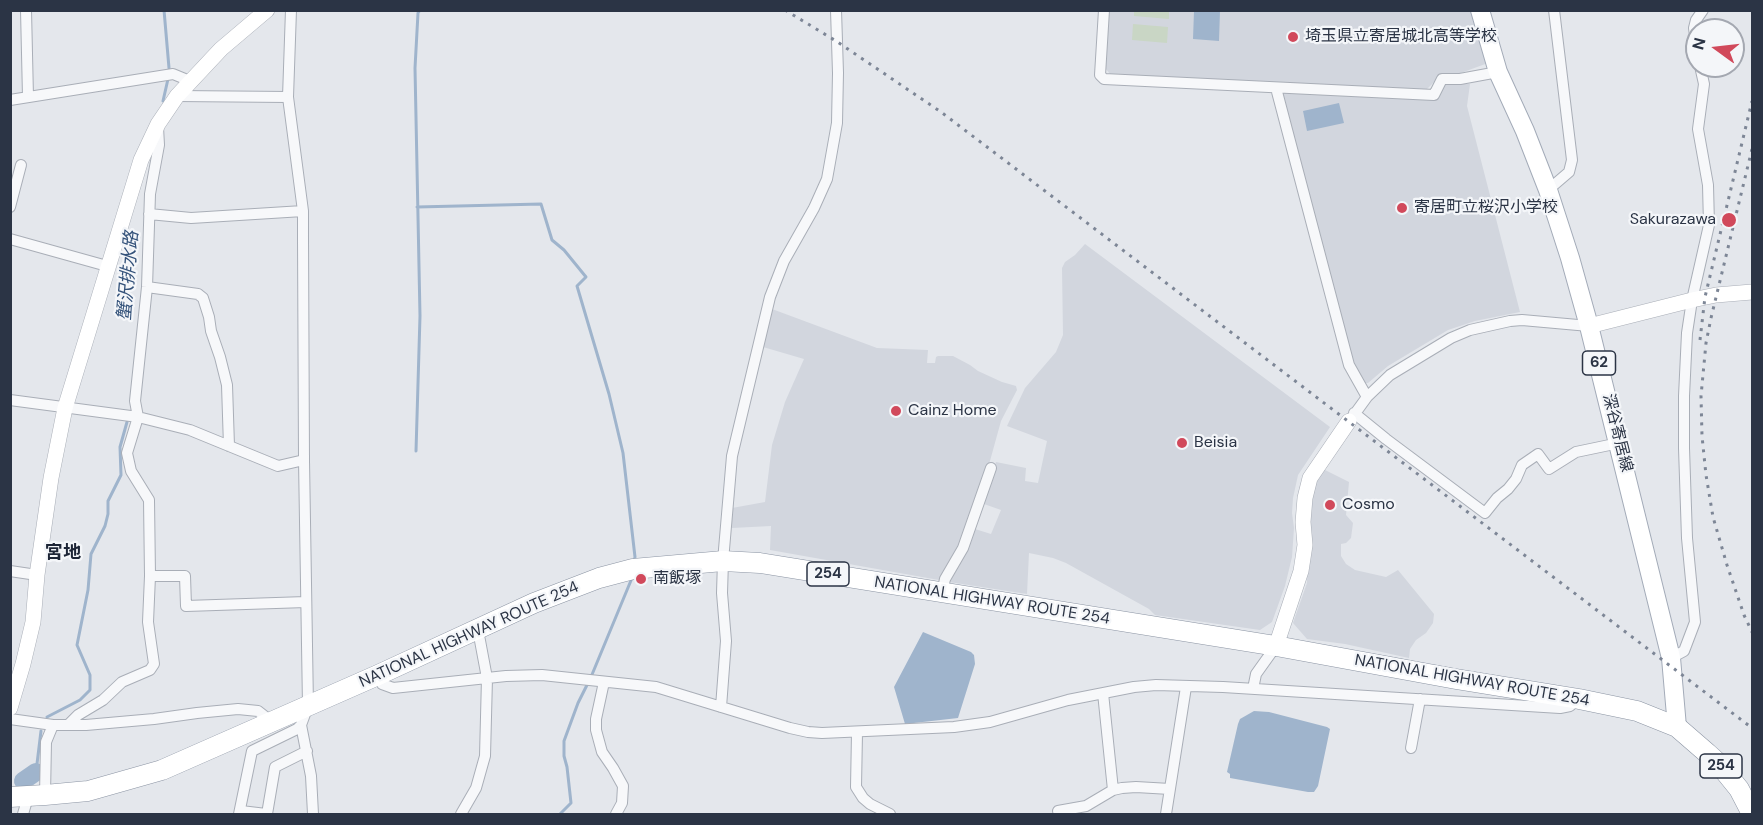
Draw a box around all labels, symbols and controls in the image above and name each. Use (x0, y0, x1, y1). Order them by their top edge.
north arrow (1685, 18, 1745, 78)
place label: 埼玉県立寄居城北高等学校 (1305, 27, 1497, 47)
marker: 埼玉県立寄居城北高等学校 (1286, 30, 1300, 44)
text: N (1687, 35, 1711, 52)
place label: 寄居町立桜沢小学校 (1414, 198, 1558, 218)
marker: 寄居町立桜沢小学校 (1395, 201, 1409, 215)
place label: Sakurazawa (1630, 210, 1716, 230)
marker: Sakurazawa (1720, 211, 1738, 229)
water label: 蟹沢排水路 (114, 230, 144, 322)
road number: 62 (1582, 351, 1616, 375)
street label: 深谷寄居線 (1598, 392, 1636, 474)
place label: Cainz Home (908, 401, 997, 421)
marker: Cainz Home (889, 404, 903, 418)
place label: Beisia (1194, 433, 1237, 453)
marker: Beisia (1175, 436, 1189, 450)
place label: Cosmo (1342, 495, 1395, 515)
marker: Cosmo (1323, 498, 1337, 512)
district label: 宮地 (45, 542, 81, 564)
road number: 254 (807, 562, 849, 586)
place label: 南飯塚 (653, 569, 701, 589)
marker: 南飯塚 (634, 572, 648, 586)
street label: NATIONAL HIGHWAY ROUTE 254 (873, 573, 1111, 629)
street label: NATIONAL HIGHWAY ROUTE 254 (356, 578, 582, 692)
street label: NATIONAL HIGHWAY ROUTE 254 (1353, 651, 1591, 711)
road number: 254 (1700, 754, 1742, 778)

